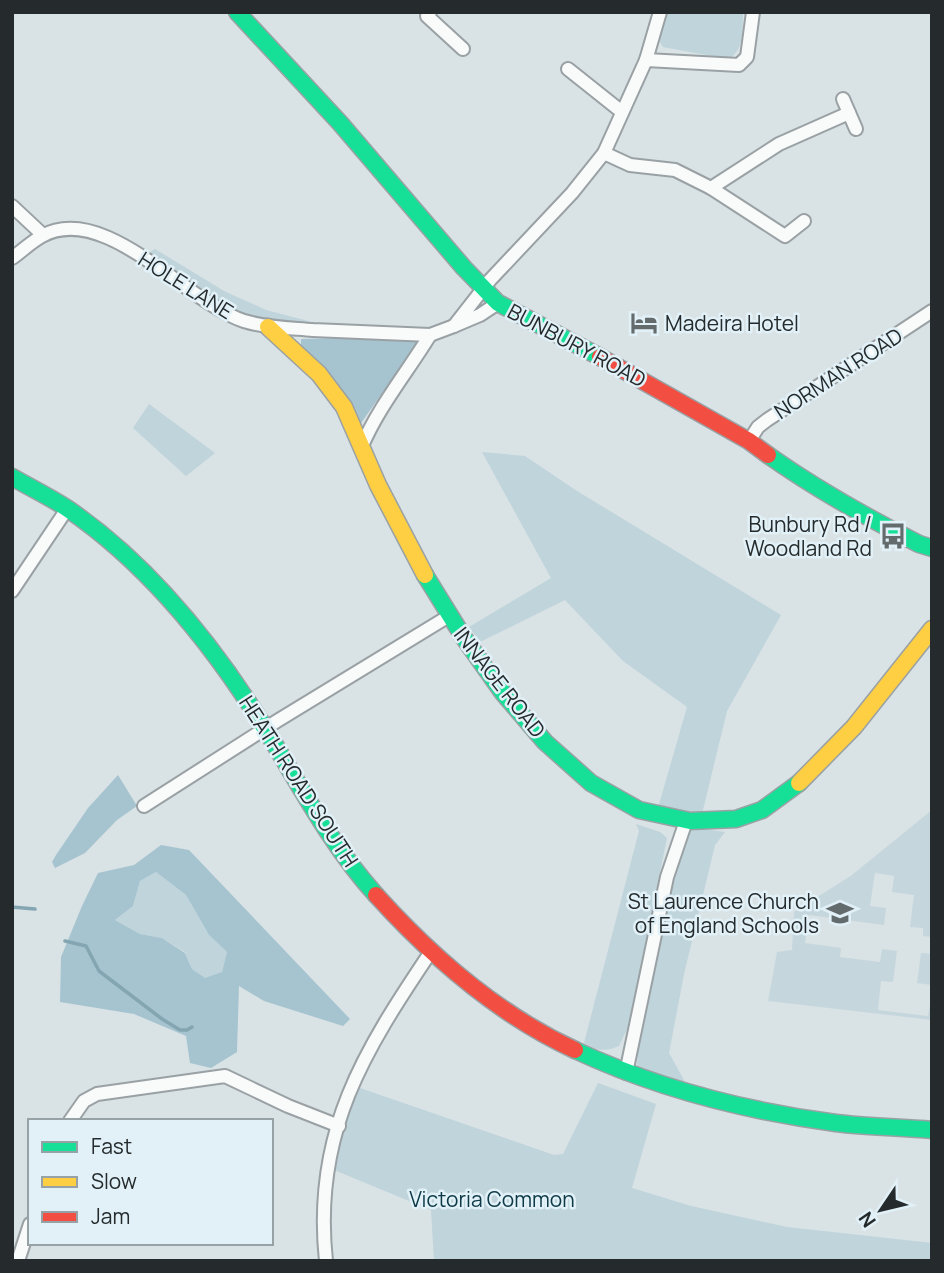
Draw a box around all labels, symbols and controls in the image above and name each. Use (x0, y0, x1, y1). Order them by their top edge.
street label: HOLE LANE (133, 245, 239, 325)
street label: BUNBURY ROAD (503, 297, 651, 393)
hotel icon: Madeira Hotel (629, 308, 659, 338)
place label: Madeira Hotel (665, 309, 799, 337)
street label: NORMAN ROAD (768, 321, 908, 425)
place label: Bunbury Rd / Woodland Rd (745, 510, 872, 562)
bus stop icon: Bunbury Rd / Woodland Rd (878, 521, 908, 551)
street label: INNAGE ROAD (448, 621, 552, 743)
street label: HEATH ROAD SOUTH (233, 690, 365, 872)
place label: St Laurence Church of England Schools (628, 887, 819, 939)
school or university icon: St Laurence Church of England Schools (825, 898, 855, 928)
legend (28, 1119, 273, 1245)
text: Fast (91, 1132, 132, 1160)
text: Slow (91, 1167, 137, 1195)
north arrow (846, 1175, 916, 1245)
park label: Victoria Common (409, 1185, 575, 1213)
text: Jam (91, 1202, 130, 1230)
text: N (853, 1207, 882, 1233)

